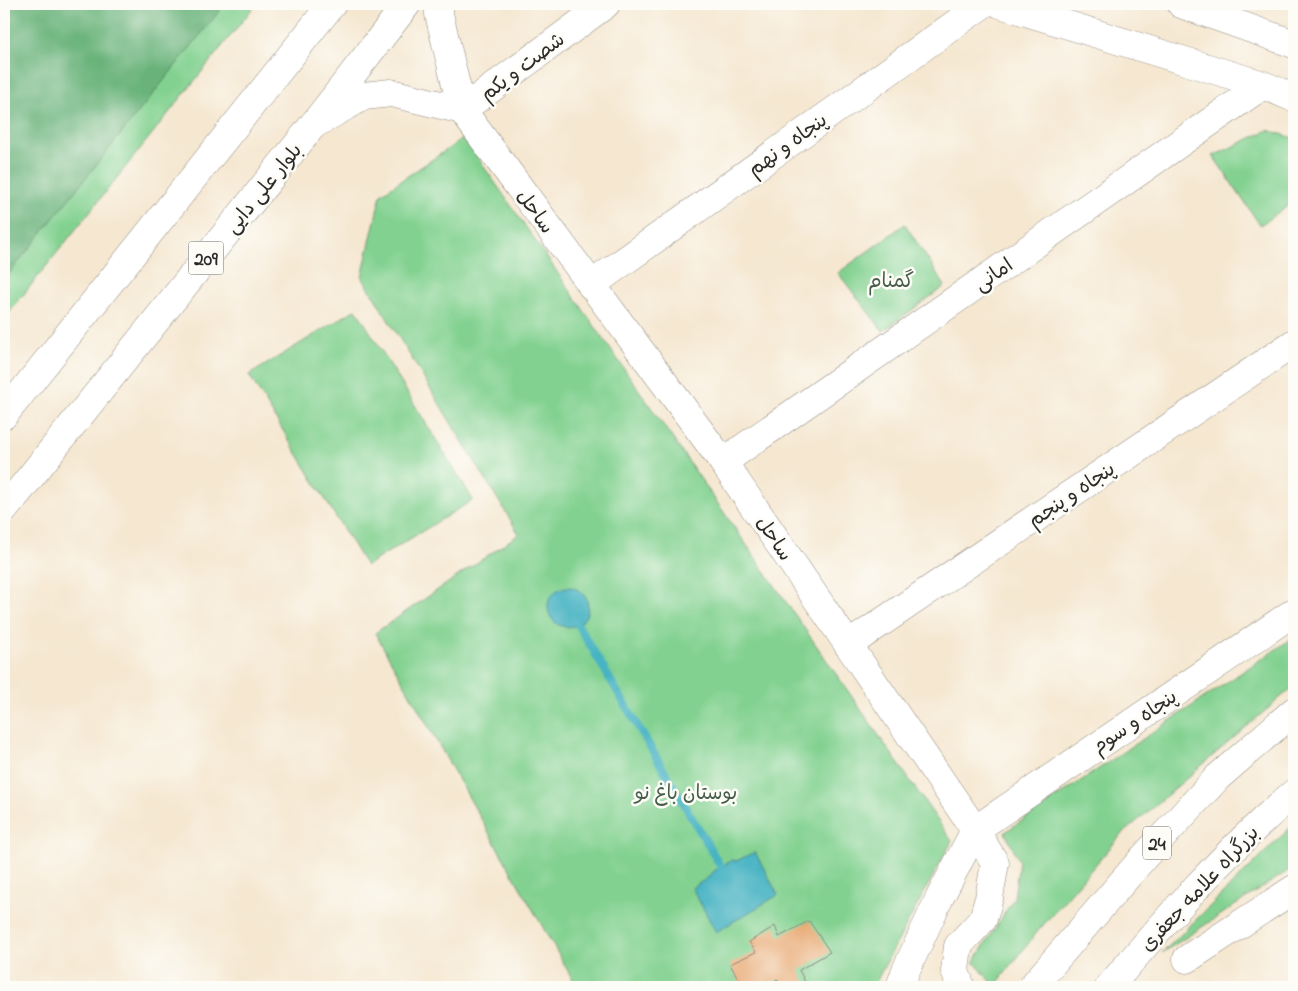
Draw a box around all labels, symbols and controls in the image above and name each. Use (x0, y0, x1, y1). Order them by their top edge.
street label: شصت و یکم (475, 26, 572, 110)
street label: پنجاه و نهم (743, 107, 834, 185)
street label: بلوار علی دایی (219, 138, 311, 241)
street label: ساحل (508, 184, 560, 241)
road number: 209 (188, 242, 224, 274)
street label: امانی (969, 252, 1020, 300)
park label: گمنام (868, 268, 914, 297)
street label: پنجاه و پنجم (1023, 456, 1122, 536)
street label: ساحل (747, 511, 799, 568)
street label: پنجاه و سوم (1087, 684, 1184, 762)
park label: بوستان باغ نو (633, 780, 737, 809)
street label: بزرگراه علامه جعفری (1135, 820, 1267, 959)
road number: 24 (1143, 826, 1171, 860)

